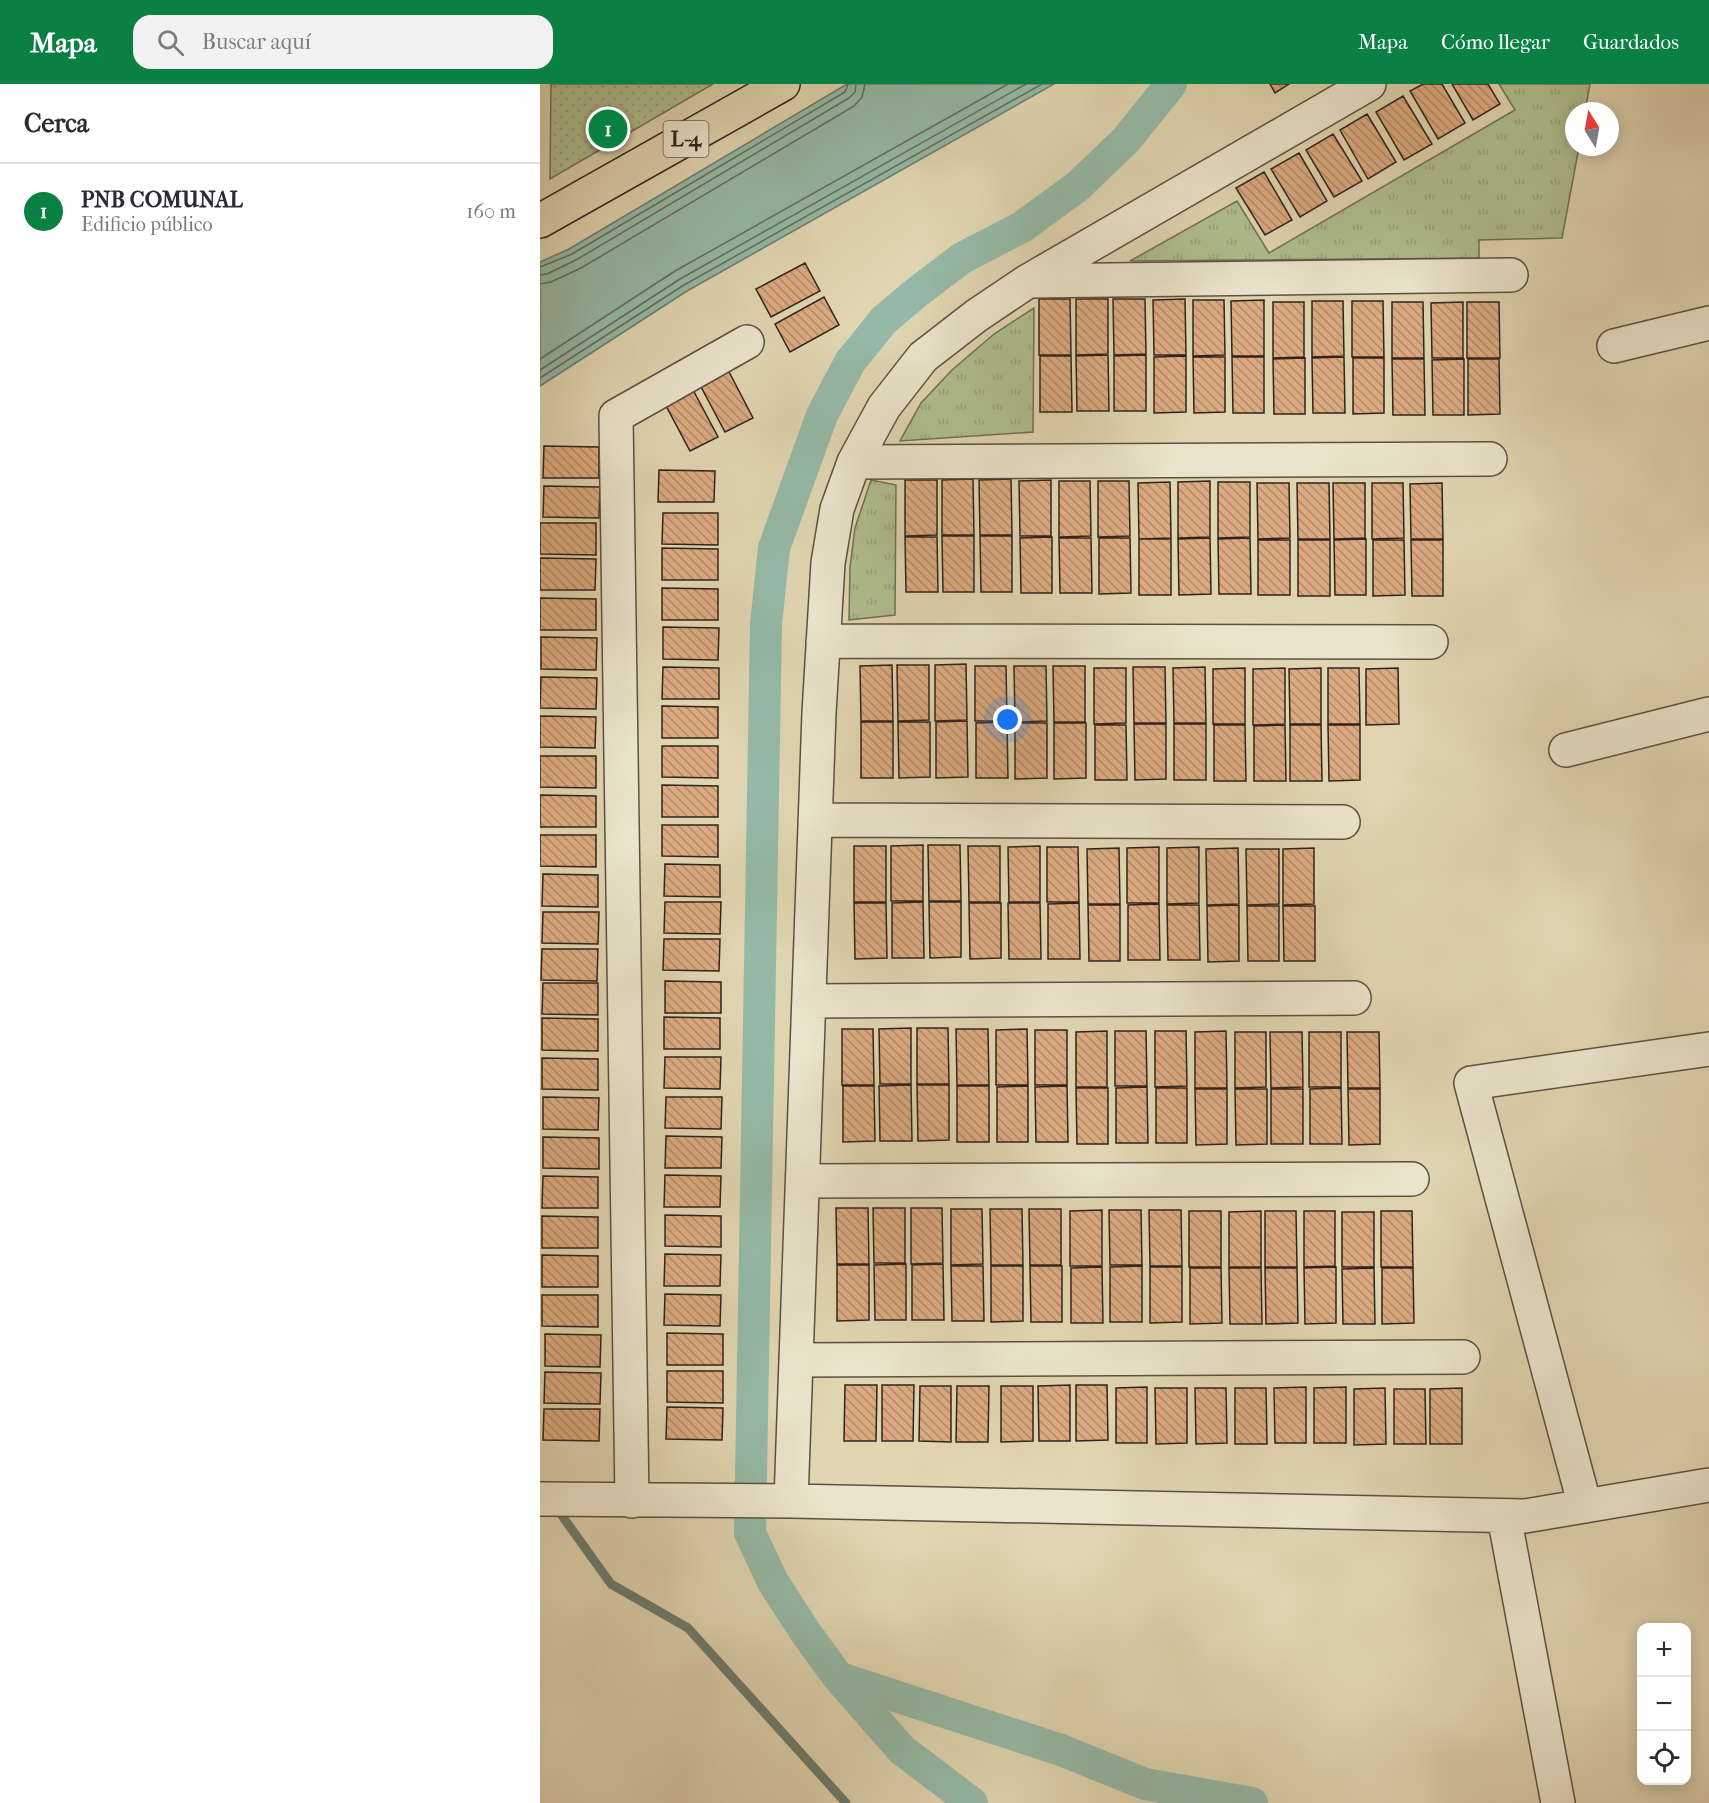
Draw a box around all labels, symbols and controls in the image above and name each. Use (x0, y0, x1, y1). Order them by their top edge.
search box (133, 15, 553, 69)
text: Mapa (30, 26, 97, 59)
icon: search (154, 26, 187, 59)
text: Buscar aquí (202, 29, 311, 55)
text: Mapa (1358, 30, 1408, 54)
text: Cómo llegar (1441, 30, 1550, 54)
text: Guardados (1583, 30, 1679, 54)
north arrow (1565, 102, 1619, 156)
pin: 1 (588, 106, 628, 152)
text: Cerca (24, 108, 89, 139)
road number: L-4 (664, 121, 708, 157)
text: PNB COMUNAL (81, 187, 243, 213)
text: 1 (40, 200, 47, 223)
text: 160 m (466, 200, 516, 223)
text: Edificio público (81, 213, 213, 236)
your location (993, 705, 1022, 734)
map controls (1637, 1623, 1691, 1785)
button: + (1637, 1623, 1691, 1677)
button: − (1637, 1677, 1691, 1731)
button: locate (1637, 1731, 1691, 1785)

